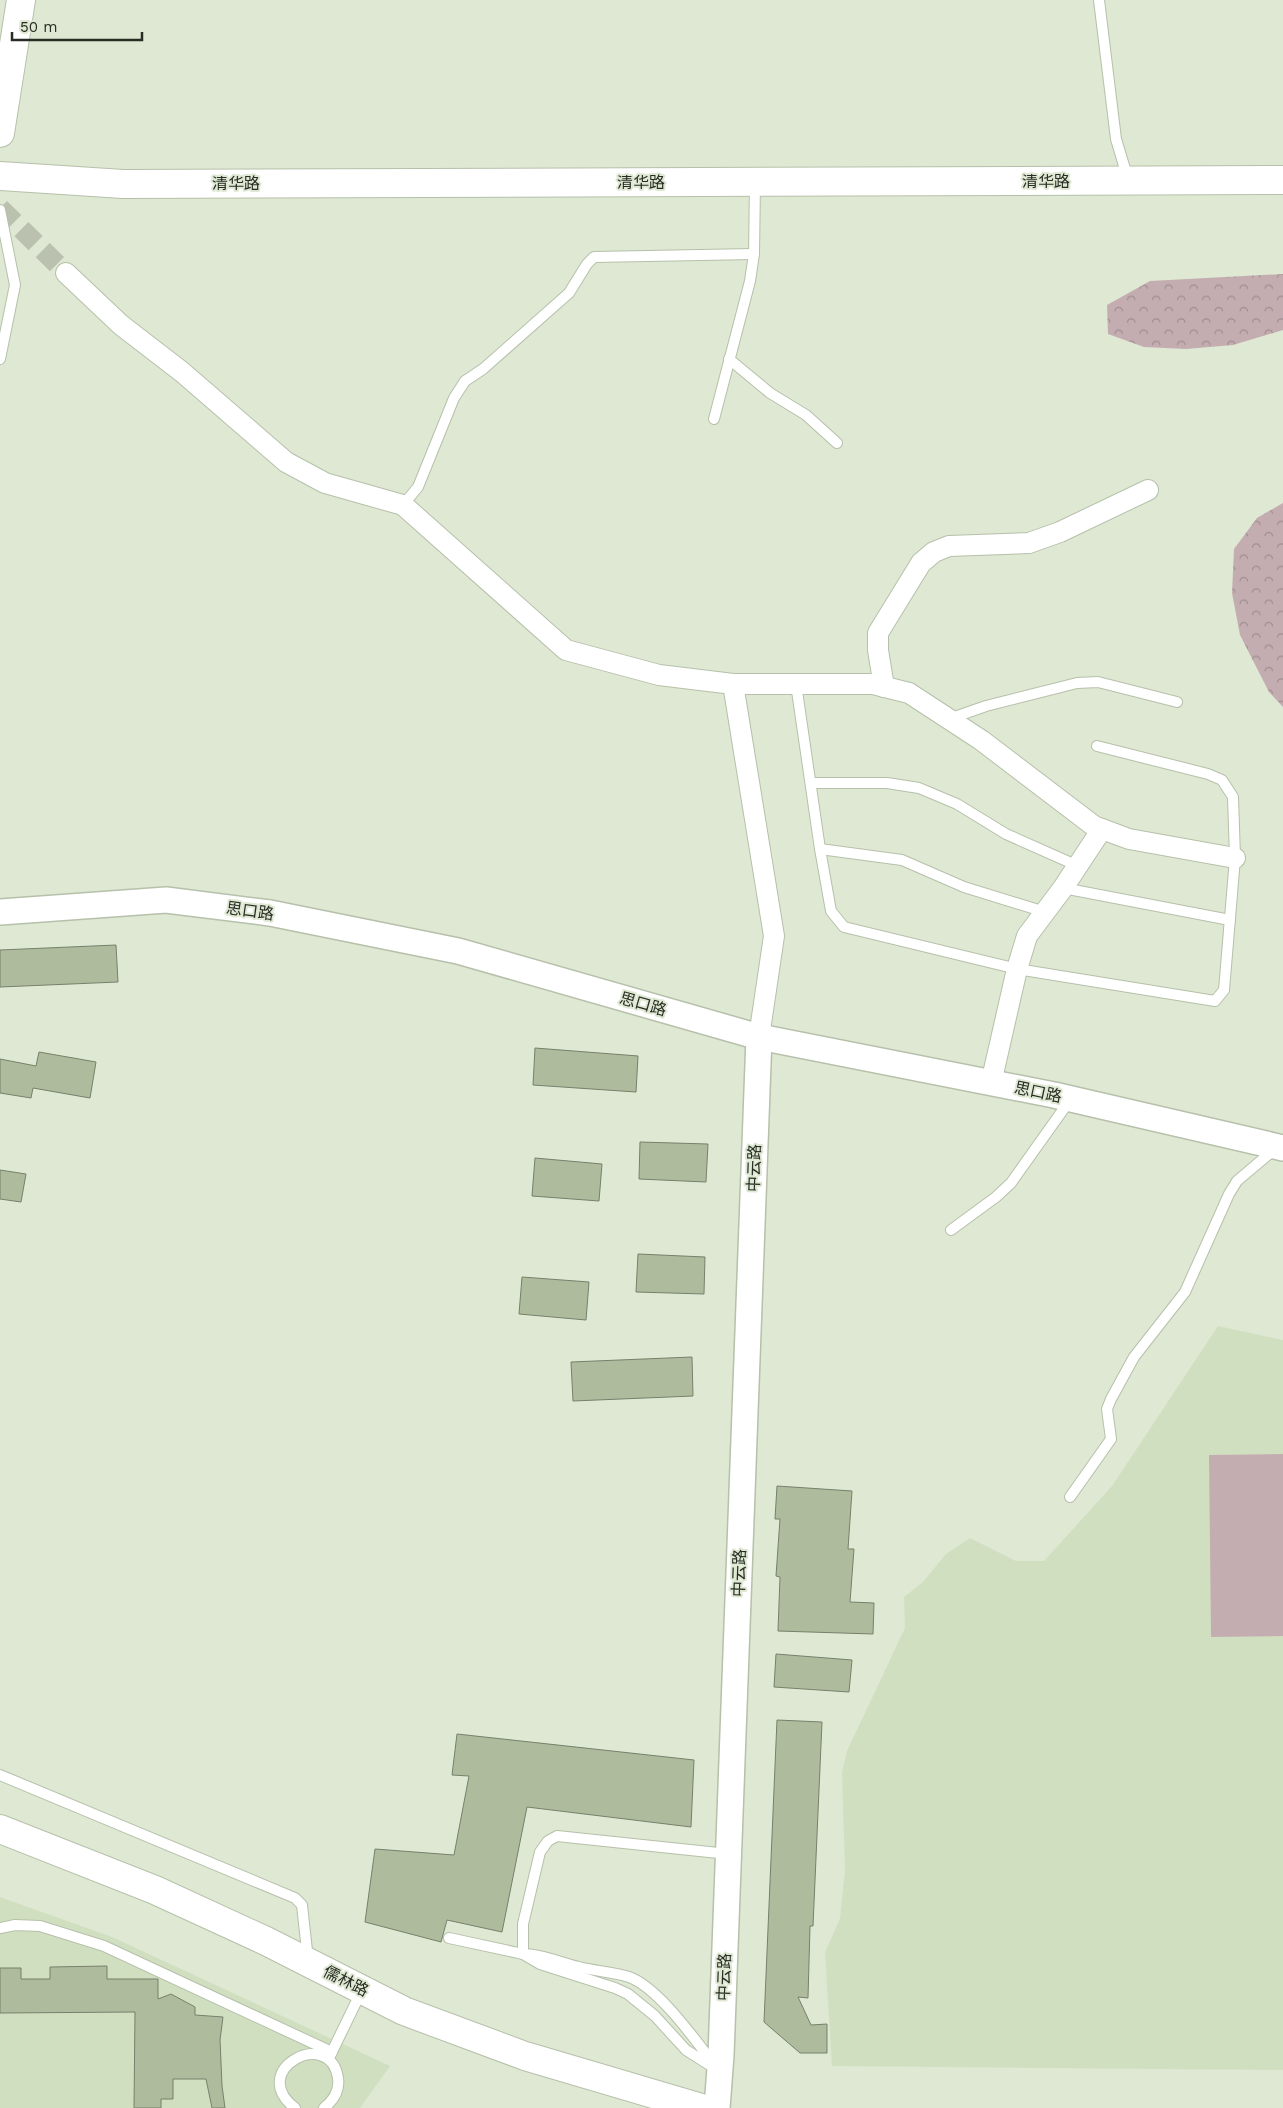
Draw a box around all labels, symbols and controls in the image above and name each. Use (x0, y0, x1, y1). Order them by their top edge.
scale bar (12, 10, 142, 42)
text: 50 m (20, 18, 57, 36)
street label: 清华路 (1022, 172, 1070, 191)
street label: 清华路 (617, 173, 665, 192)
street label: 清华路 (212, 174, 260, 193)
street label: 思口路 (225, 898, 275, 924)
street label: 思口路 (617, 988, 669, 1020)
street label: 思口路 (1013, 1078, 1063, 1106)
street label: 中云路 (744, 1144, 764, 1192)
street label: 中云路 (729, 1549, 749, 1597)
street label: 中云路 (714, 1953, 734, 2001)
street label: 儒林路 (320, 1962, 372, 2000)

